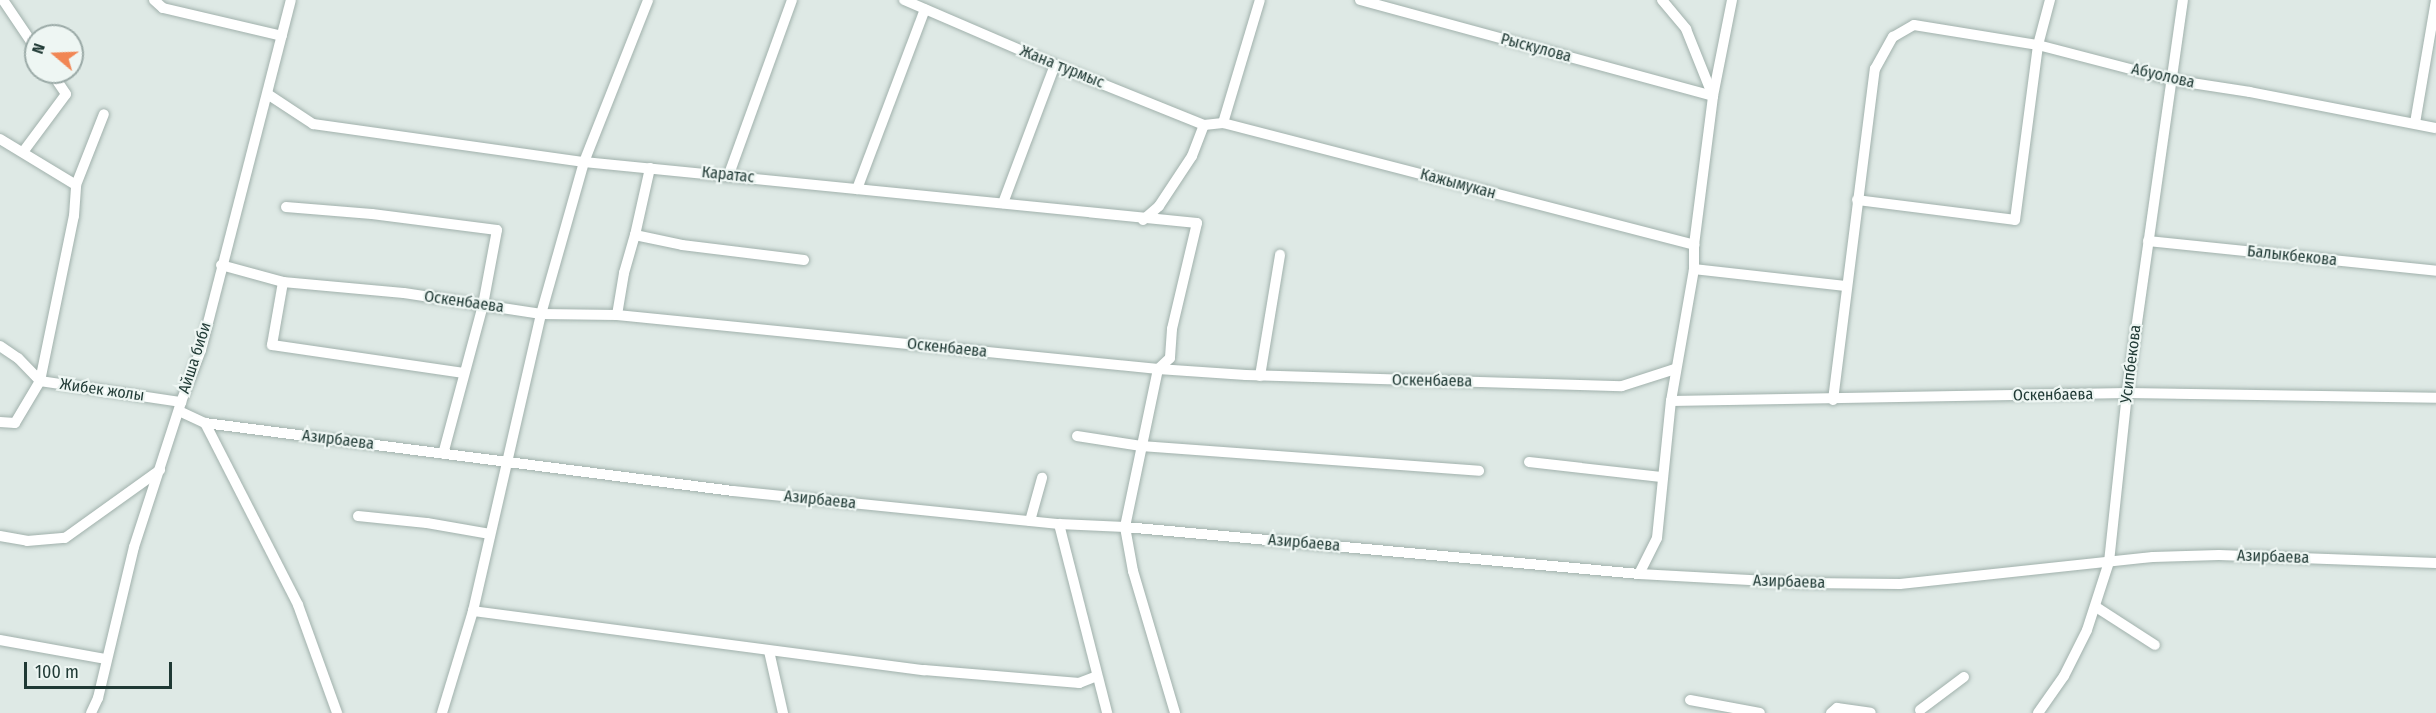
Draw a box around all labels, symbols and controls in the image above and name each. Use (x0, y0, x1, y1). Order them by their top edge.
north arrow (24, 24, 84, 84)
street label: Рыскулова (1499, 29, 1573, 67)
text: N (28, 41, 49, 56)
street label: Жана турмыс (1017, 41, 1107, 93)
street label: Абуолова (2129, 59, 2197, 93)
street label: Каратас (701, 163, 755, 187)
street label: Кажымукан (1418, 165, 1498, 203)
street label: Балыкбекова (2246, 242, 2338, 270)
street label: Оскенбаева (423, 287, 505, 317)
street label: Айша биби (174, 320, 216, 396)
street label: Усипбекова (2117, 324, 2145, 404)
street label: Оскенбаева (906, 334, 988, 362)
street label: Оскенбаева (1392, 371, 1472, 391)
street label: Жибек жолы (59, 375, 145, 405)
street label: Оскенбаева (2013, 385, 2093, 405)
street label: Азирбаева (301, 426, 375, 454)
street label: Азирбаева (783, 487, 857, 513)
street label: Азирбаева (1267, 530, 1341, 556)
street label: Азирбаева (2237, 546, 2309, 568)
street label: Азирбаева (1753, 571, 1825, 593)
scale bar (27, 650, 176, 688)
text: 100 m (35, 661, 79, 683)

